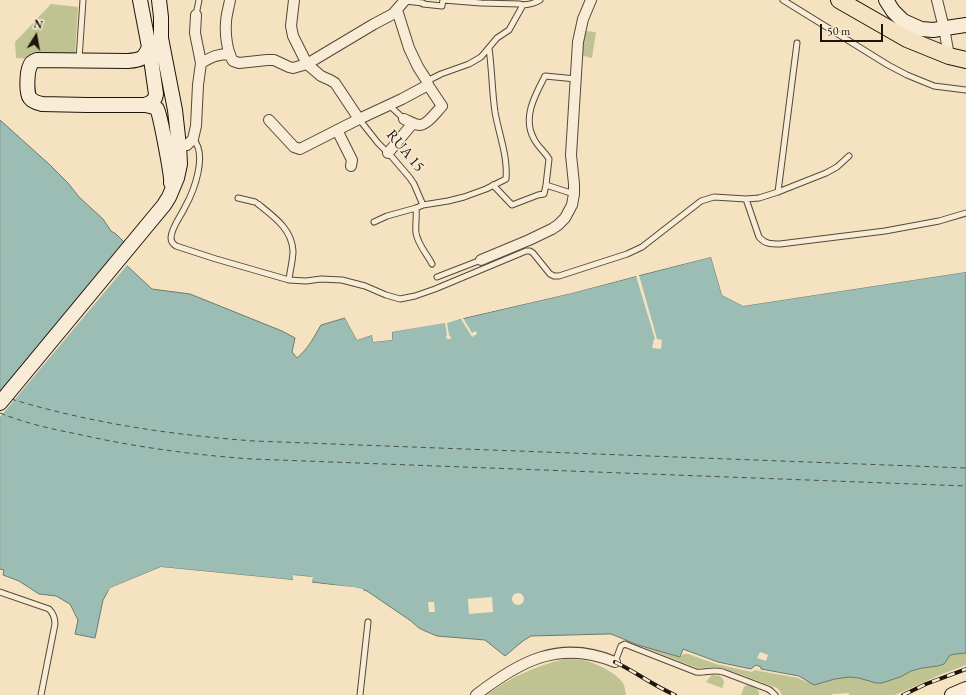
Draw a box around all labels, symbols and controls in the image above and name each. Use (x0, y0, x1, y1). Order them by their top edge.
north arrow (16, 16, 56, 56)
text: N (33, 16, 44, 32)
scale bar (822, 16, 885, 42)
text: 50 m (827, 23, 850, 39)
street label: RUA 15 (382, 126, 428, 176)

